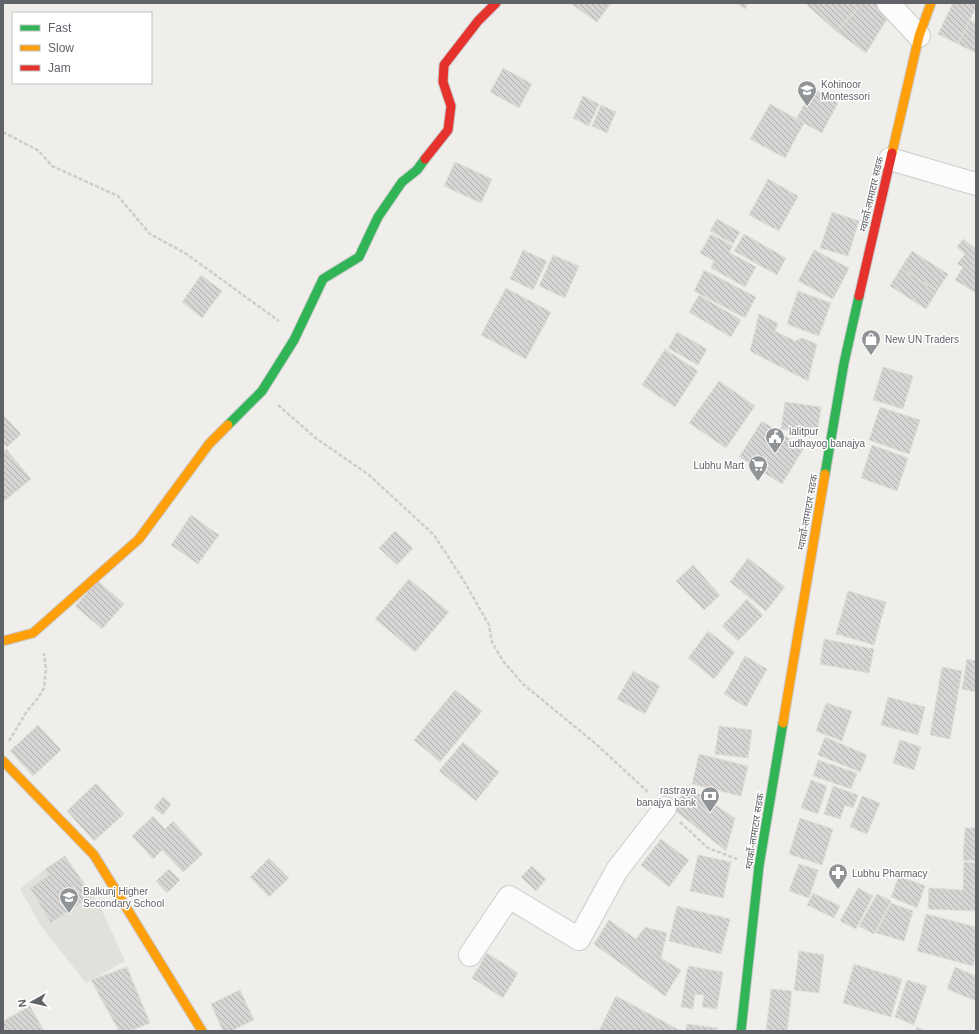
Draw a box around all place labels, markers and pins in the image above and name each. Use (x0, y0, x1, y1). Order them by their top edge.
school or university icon: Kohinoor Montessori (796, 79, 818, 107)
place label: Kohinoor Montessori (821, 79, 870, 102)
shop icon: New UN Traders (860, 328, 882, 356)
place label: New UN Traders (885, 334, 959, 345)
public building icon: lalitpur udhayog banajya (764, 426, 786, 454)
place label: lalitpur udhayog banajya (789, 426, 866, 449)
supermarket icon: Lubhu Mart (747, 454, 769, 482)
place label: Lubhu Mart (693, 460, 744, 471)
place label: rastraya banajya bank (637, 785, 697, 808)
bank icon: rastraya banajya bank (699, 785, 721, 813)
pharmacy icon: Lubhu Pharmacy (827, 862, 849, 890)
place label: Lubhu Pharmacy (852, 868, 928, 879)
school or university icon: Balkunj Higher Secondary School (58, 886, 80, 914)
place label: Balkunj Higher Secondary School (83, 886, 164, 909)

